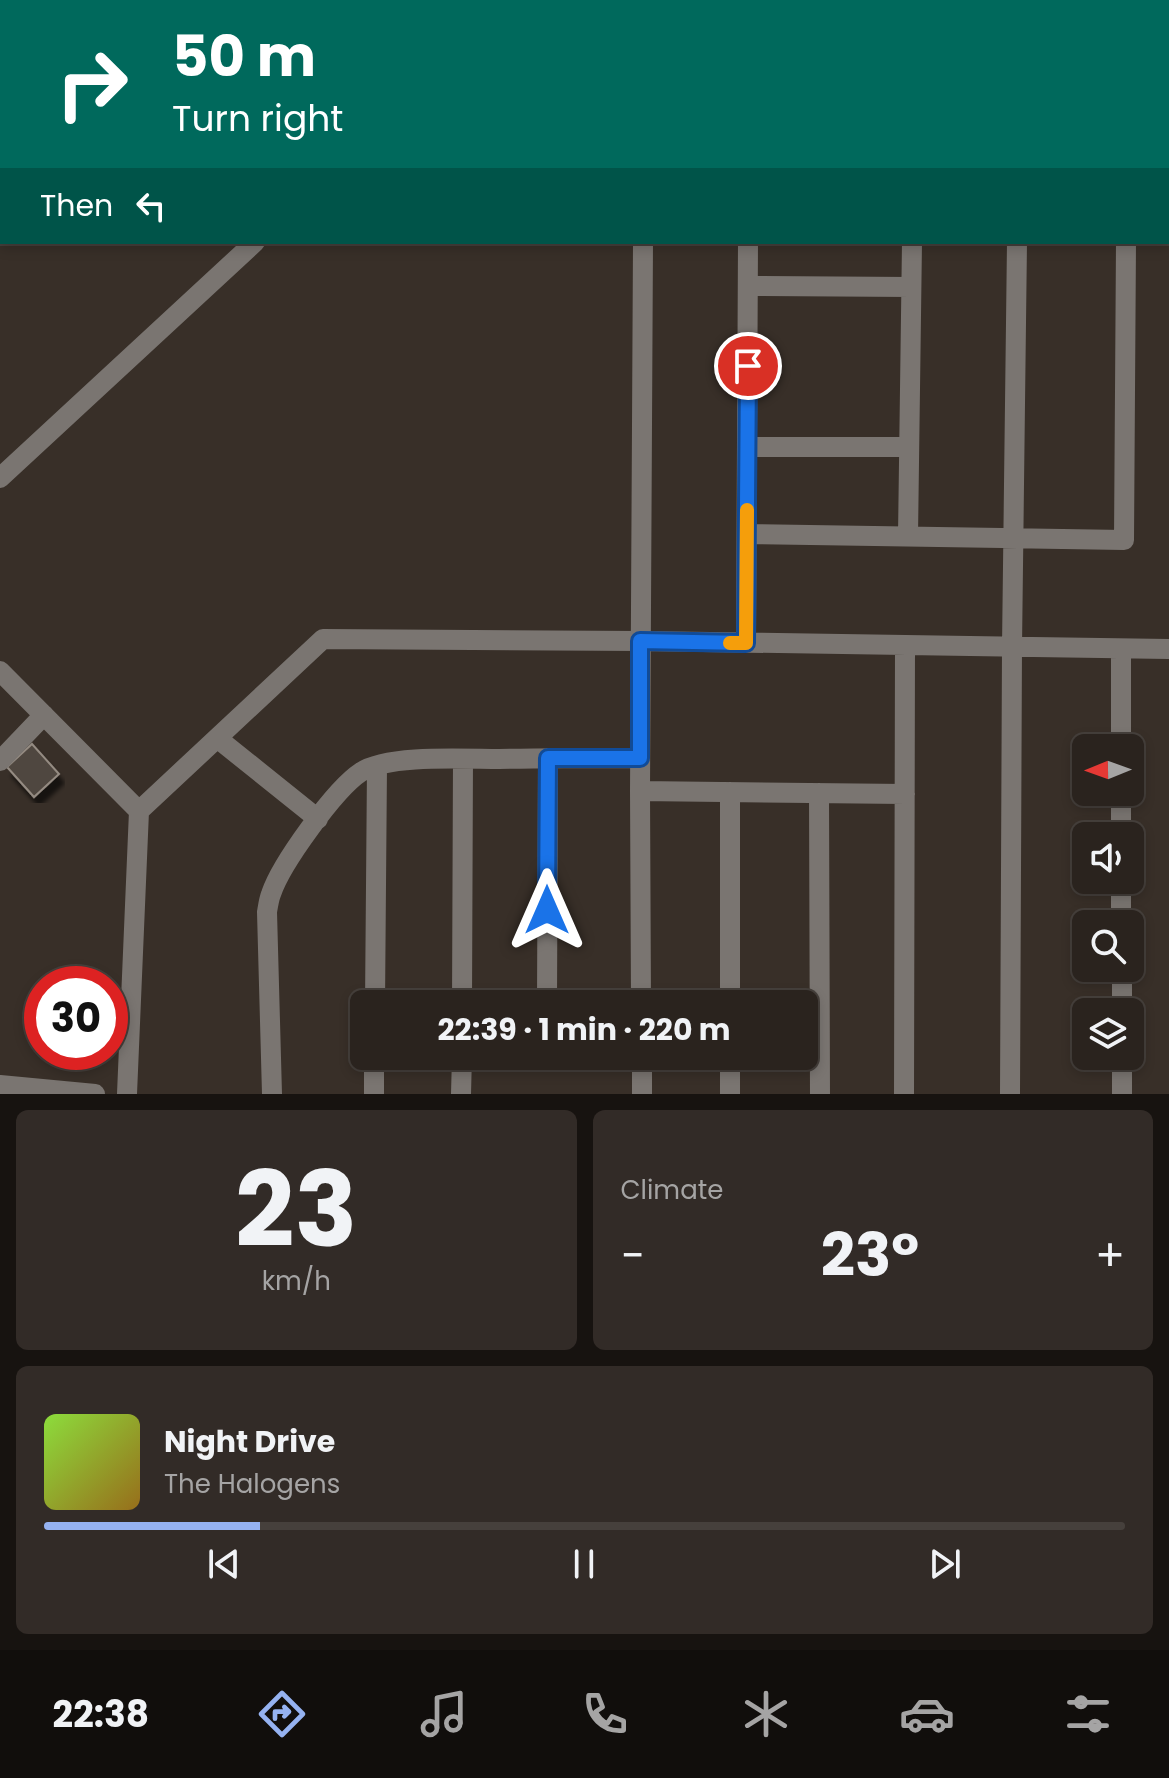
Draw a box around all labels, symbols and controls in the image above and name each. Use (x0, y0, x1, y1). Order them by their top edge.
text: 50 m (172, 17, 316, 96)
icon: right (40, 32, 144, 136)
text: Turn right (172, 93, 343, 144)
text: Then (40, 184, 113, 227)
icon: left (129, 184, 173, 228)
pin (714, 332, 782, 400)
icon: arrive (726, 344, 770, 388)
north arrow (1072, 734, 1144, 806)
map controls (1072, 734, 1144, 1070)
button: sound (1072, 822, 1144, 894)
position arrow (505, 868, 589, 952)
button: search (1072, 910, 1144, 982)
speed limit sign: 30 (24, 966, 128, 1070)
button: layers (1072, 998, 1144, 1070)
text: 22:39 · 1 min · 220 m (437, 1008, 731, 1051)
text: 23 (235, 1137, 357, 1282)
text: Climate (621, 1172, 723, 1208)
text: 23° (821, 1213, 919, 1297)
text: − (621, 1225, 645, 1286)
text: + (1095, 1225, 1125, 1286)
text: km/h (262, 1263, 331, 1299)
text: Night Drive (164, 1420, 335, 1463)
text: The Halogens (164, 1466, 340, 1502)
icon: previous (202, 1542, 246, 1586)
icon: pause (562, 1542, 606, 1586)
icon: next (923, 1542, 967, 1586)
icon: directions (254, 1686, 310, 1742)
icon: music (416, 1686, 472, 1742)
icon: phone (577, 1686, 633, 1742)
icon: climate (738, 1686, 794, 1742)
icon: car (899, 1686, 955, 1742)
icon: filters (1060, 1686, 1116, 1742)
text: 22:38 (53, 1689, 149, 1740)

